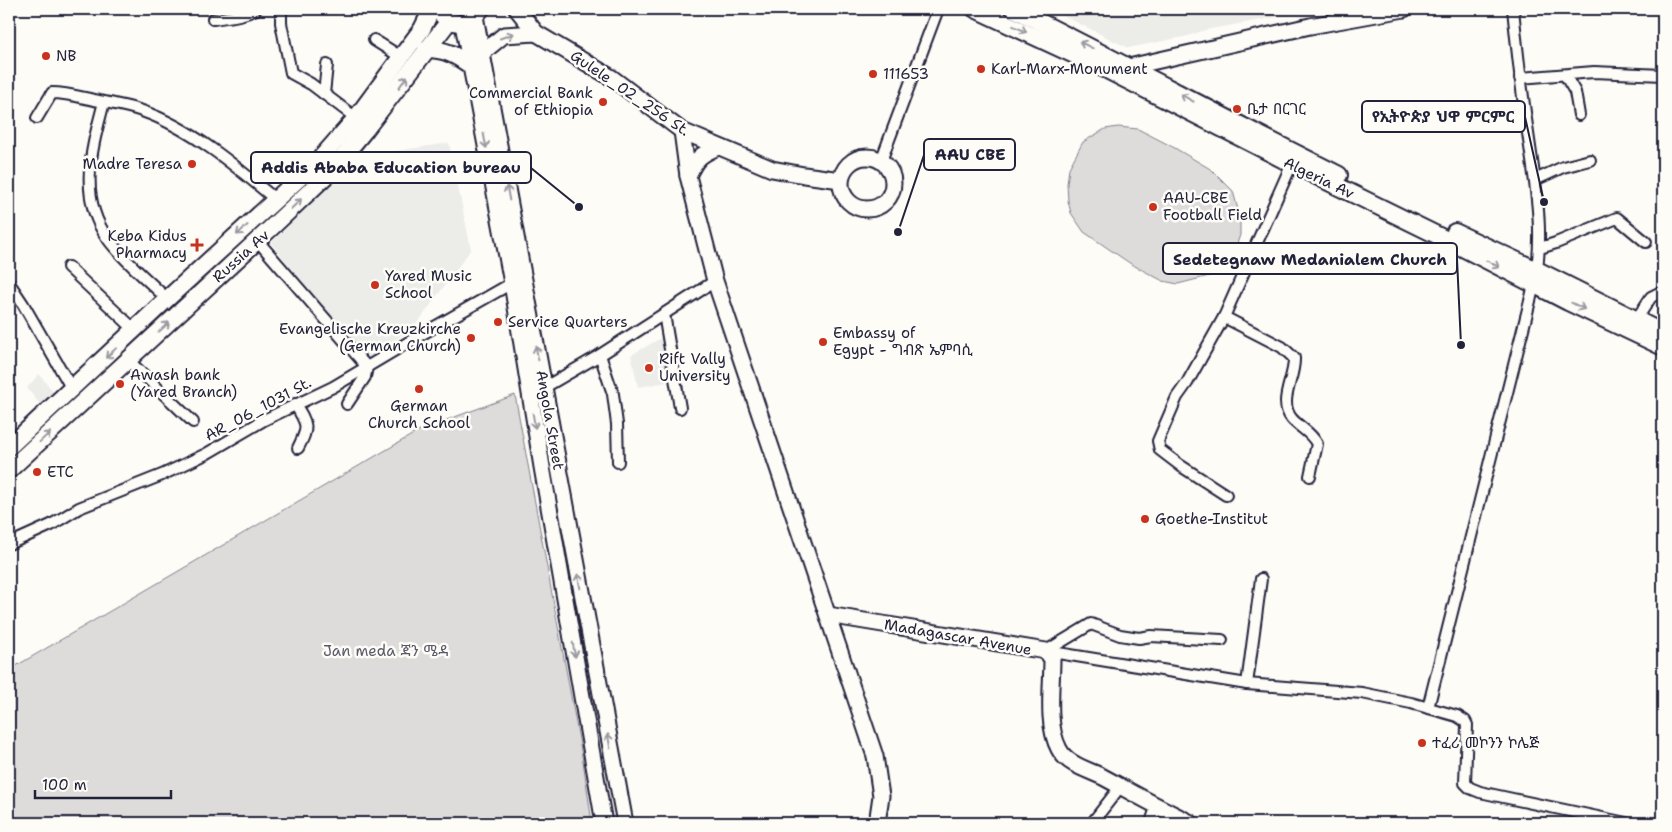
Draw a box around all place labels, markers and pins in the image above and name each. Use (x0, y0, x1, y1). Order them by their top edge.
place label: NB (56, 46, 76, 66)
marker: NB (40, 50, 52, 62)
place label: Karl-Marx-Monument (991, 59, 1148, 79)
marker: Karl-Marx-Monument (975, 63, 987, 75)
place label: 111653 (883, 64, 929, 84)
marker: 111653 (867, 68, 879, 80)
place label: Commercial Bank of Ethiopia (469, 83, 594, 120)
marker: Commercial Bank of Ethiopia (597, 96, 609, 108)
place label: ቤታ በርገር (1247, 99, 1306, 119)
callout: የኢትዮጵያ ህዋ ምርምር (1362, 101, 1525, 132)
marker: ቤታ በርገር (1231, 103, 1243, 115)
callout: AAU CBE (924, 139, 1015, 170)
callout: Addis Ababa Education bureau (251, 152, 531, 183)
place label: Madre Teresa (83, 154, 183, 174)
marker: Madre Teresa (186, 158, 198, 170)
place label: AAU-CBE Football Field (1163, 188, 1262, 225)
marker: AAU-CBE Football Field (1147, 201, 1159, 213)
place label: Keba Kidus Pharmacy (108, 226, 187, 263)
marker: Keba Kidus Pharmacy (191, 239, 203, 251)
callout: Sedetegnaw Medanialem Church (1163, 243, 1457, 274)
place label: Yared Music School (385, 266, 472, 303)
marker: Yared Music School (369, 279, 381, 291)
place label: Service Quarters (508, 312, 628, 332)
marker: Service Quarters (492, 316, 504, 328)
place label: Evangelische Kreuzkirche (German Church) (279, 319, 461, 356)
place label: Embassy of Egypt - ግብጽ ኤምባሲ (833, 323, 973, 360)
marker: Evangelische Kreuzkirche (German Church) (465, 332, 477, 344)
marker: Embassy of Egypt - ግብጽ ኤምባሲ (817, 336, 829, 348)
place label: Rift Vally University (659, 349, 731, 386)
marker: Rift Vally University (643, 362, 655, 374)
place label: Awash bank (Yared Branch) (130, 365, 237, 402)
marker: Awash bank (Yared Branch) (114, 378, 126, 390)
marker: German Church School (413, 383, 425, 395)
place label: German Church School (368, 396, 470, 433)
place label: ETC (47, 462, 74, 482)
marker: ETC (31, 466, 43, 478)
place label: Goethe-Institut (1155, 509, 1268, 529)
marker: Goethe-Institut (1139, 513, 1151, 525)
place label: ተፈሪ መኮንን ኮሌጅ (1432, 733, 1540, 753)
marker: ተፈሪ መኮንን ኮሌጅ (1416, 737, 1428, 749)

